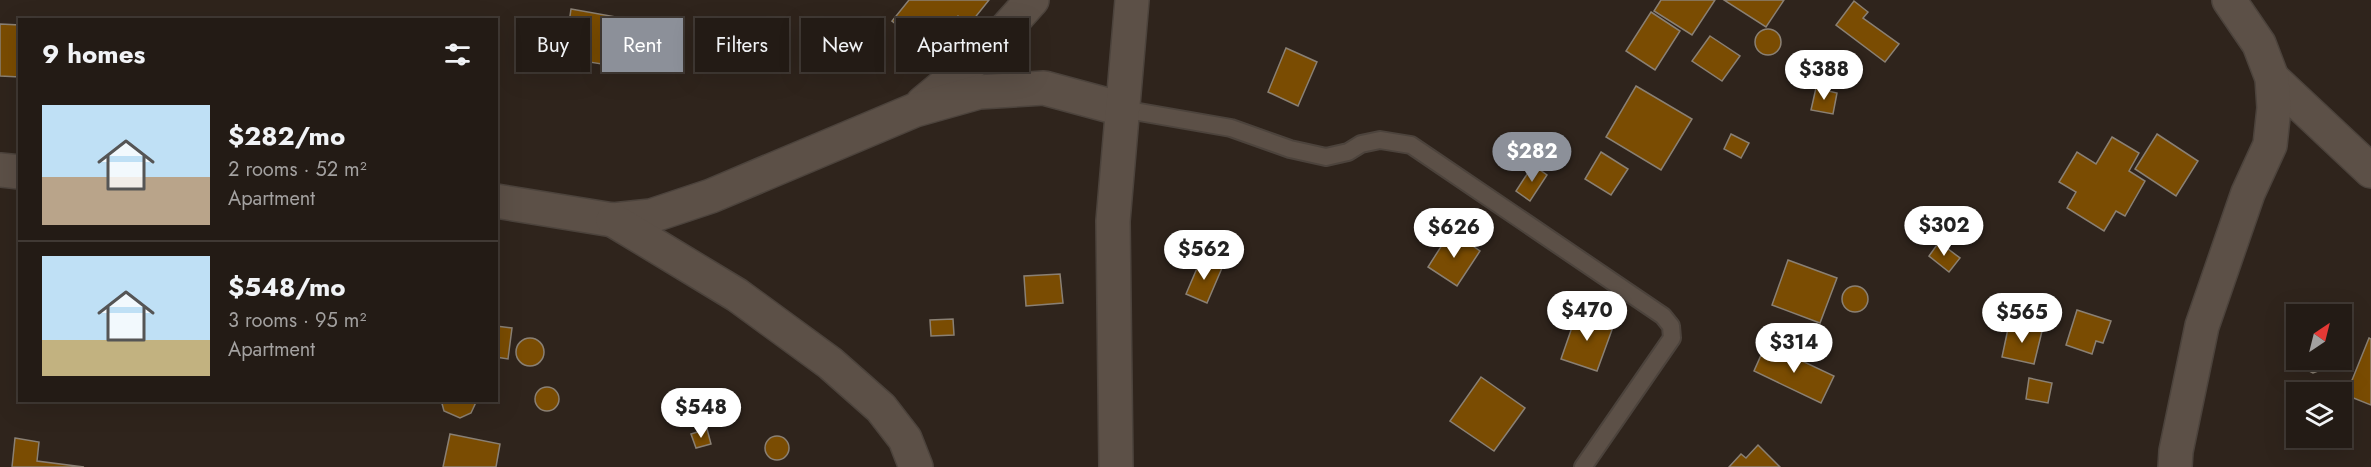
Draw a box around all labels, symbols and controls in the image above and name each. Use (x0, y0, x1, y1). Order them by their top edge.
chip: Buy (516, 18, 590, 72)
chip: Rent (602, 18, 683, 72)
chip: Filters (695, 18, 789, 72)
chip: New (801, 18, 884, 72)
chip: Apartment (896, 18, 1029, 72)
text: 9 homes (42, 35, 145, 73)
icon: filters (441, 38, 474, 71)
pin: $388 (1788, 50, 1860, 101)
text: $388 (1799, 55, 1849, 84)
text: $282/mo (228, 117, 345, 155)
icon: home (90, 129, 162, 201)
pin: $282 (1496, 132, 1568, 183)
text: $282 (1506, 137, 1558, 166)
text: 2 rooms · 52 m² (228, 155, 367, 184)
text: Apartment (228, 184, 315, 213)
pin: $302 (1908, 206, 1980, 257)
pin: $626 (1418, 208, 1490, 259)
text: $302 (1918, 211, 1970, 240)
text: $626 (1428, 213, 1480, 242)
pin: $562 (1168, 230, 1240, 281)
text: $562 (1178, 235, 1230, 264)
text: $548/mo (228, 268, 346, 306)
icon: home (90, 280, 162, 352)
pin: $470 (1551, 291, 1623, 342)
pin: $565 (1986, 293, 2058, 344)
text: $470 (1561, 296, 1613, 325)
text: $565 (1996, 298, 2048, 327)
north arrow (2286, 304, 2352, 370)
map controls (2286, 304, 2352, 448)
text: 3 rooms · 95 m² (228, 306, 366, 335)
pin: $314 (1758, 323, 1830, 374)
text: $314 (1770, 328, 1819, 357)
text: Apartment (228, 335, 315, 364)
button: layers (2286, 382, 2352, 448)
pin: $548 (665, 388, 737, 439)
text: $548 (675, 393, 727, 422)

